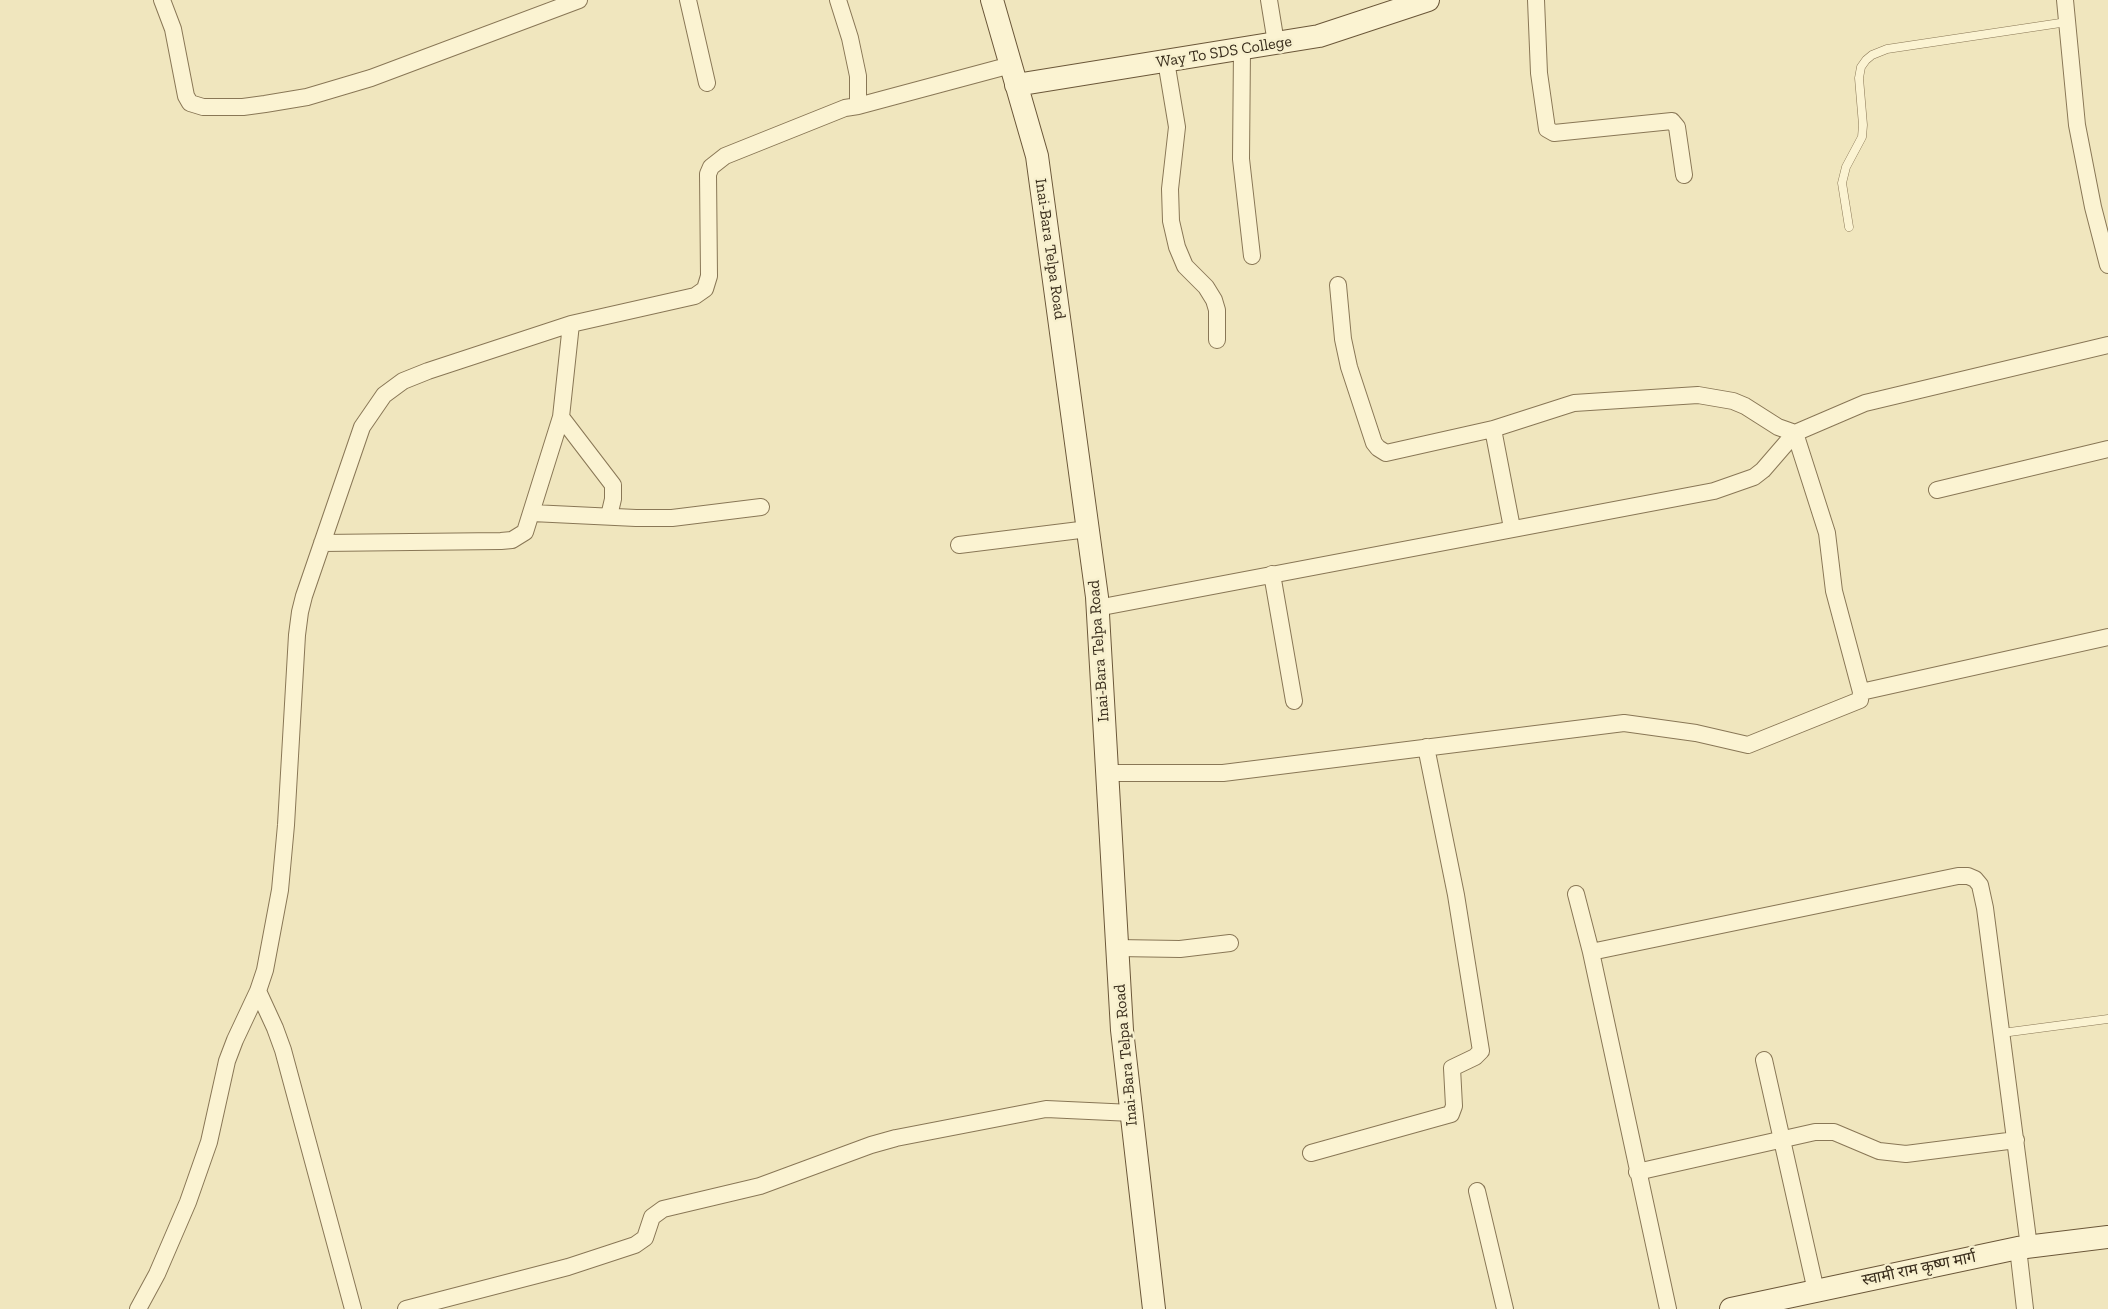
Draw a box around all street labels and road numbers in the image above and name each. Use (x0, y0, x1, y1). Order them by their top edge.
street label: Way To SDS College (1155, 32, 1293, 72)
street label: Inai-Bara Telpa Road (1031, 177, 1069, 321)
street label: Inai-Bara Telpa Road (1084, 579, 1114, 723)
street label: Inai-Bara Telpa Road (1110, 983, 1142, 1127)
street label: स्वामी राम कृष्ण मार्ग (1860, 1248, 1978, 1290)

